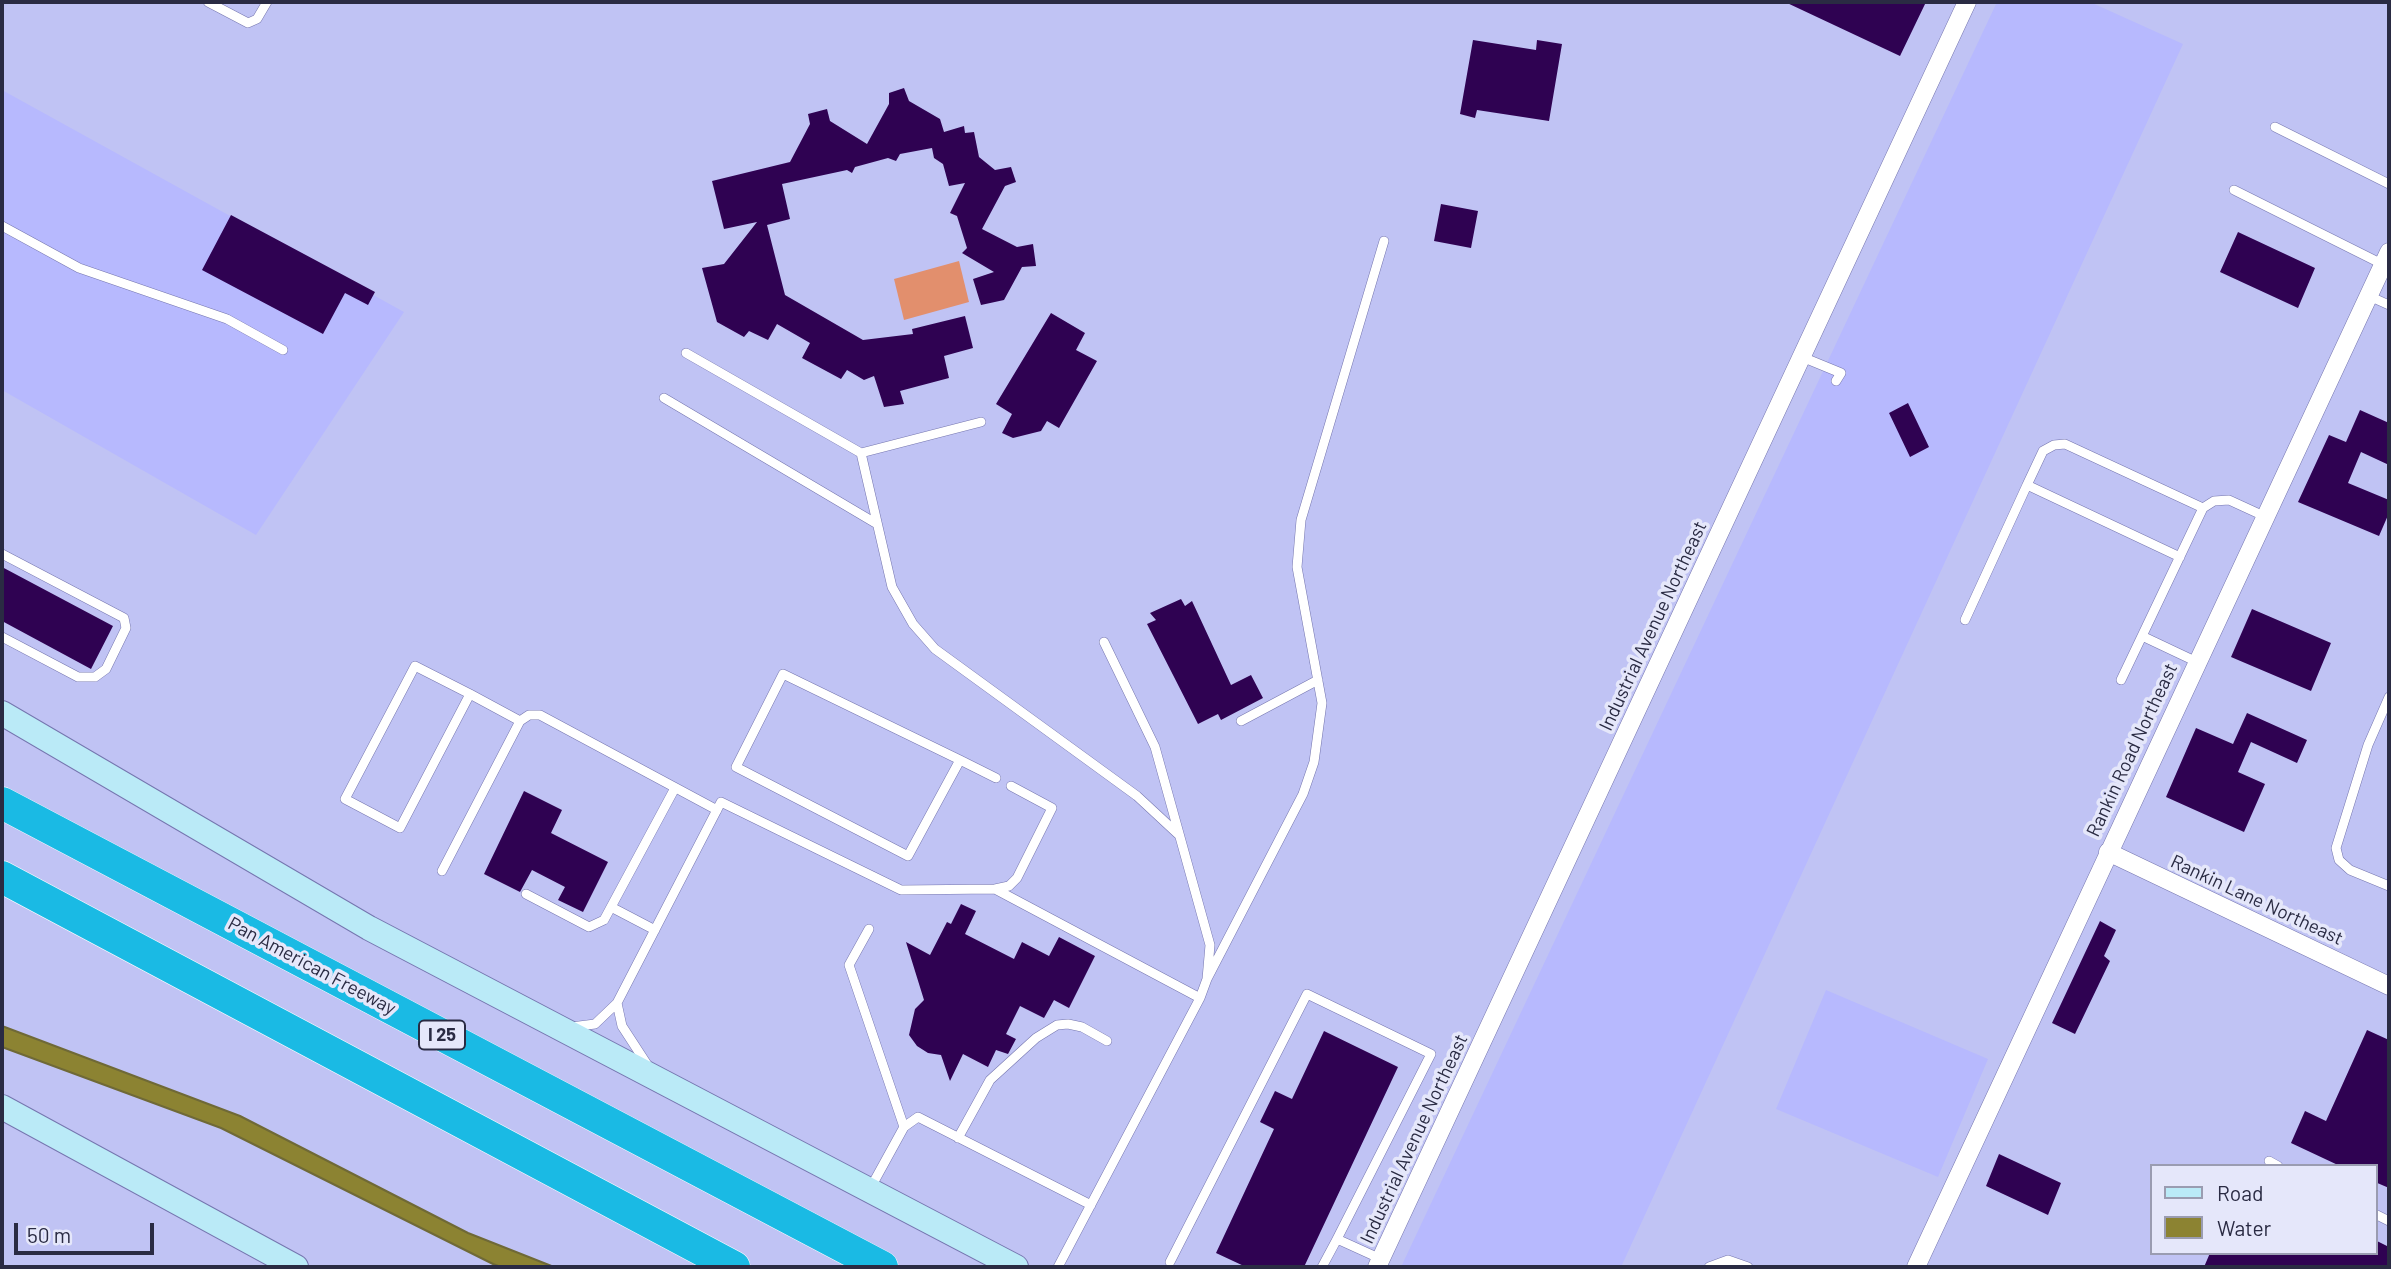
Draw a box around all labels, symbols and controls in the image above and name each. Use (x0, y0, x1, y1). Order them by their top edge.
street label: Industrial Avenue Northeast (1594, 518, 1712, 734)
street label: Rankin Road Northeast (2082, 660, 2182, 840)
street label: Rankin Lane Northeast (2167, 850, 2347, 950)
street label: Pan American Freeway (224, 912, 400, 1020)
road number: I 25 (419, 1020, 465, 1050)
street label: Industrial Avenue Northeast (1355, 1031, 1473, 1247)
legend (2150, 1164, 2377, 1255)
text: Road (2217, 1180, 2263, 1205)
scale bar (18, 1210, 158, 1254)
text: Water (2217, 1215, 2271, 1240)
text: 50 m (27, 1222, 71, 1247)

